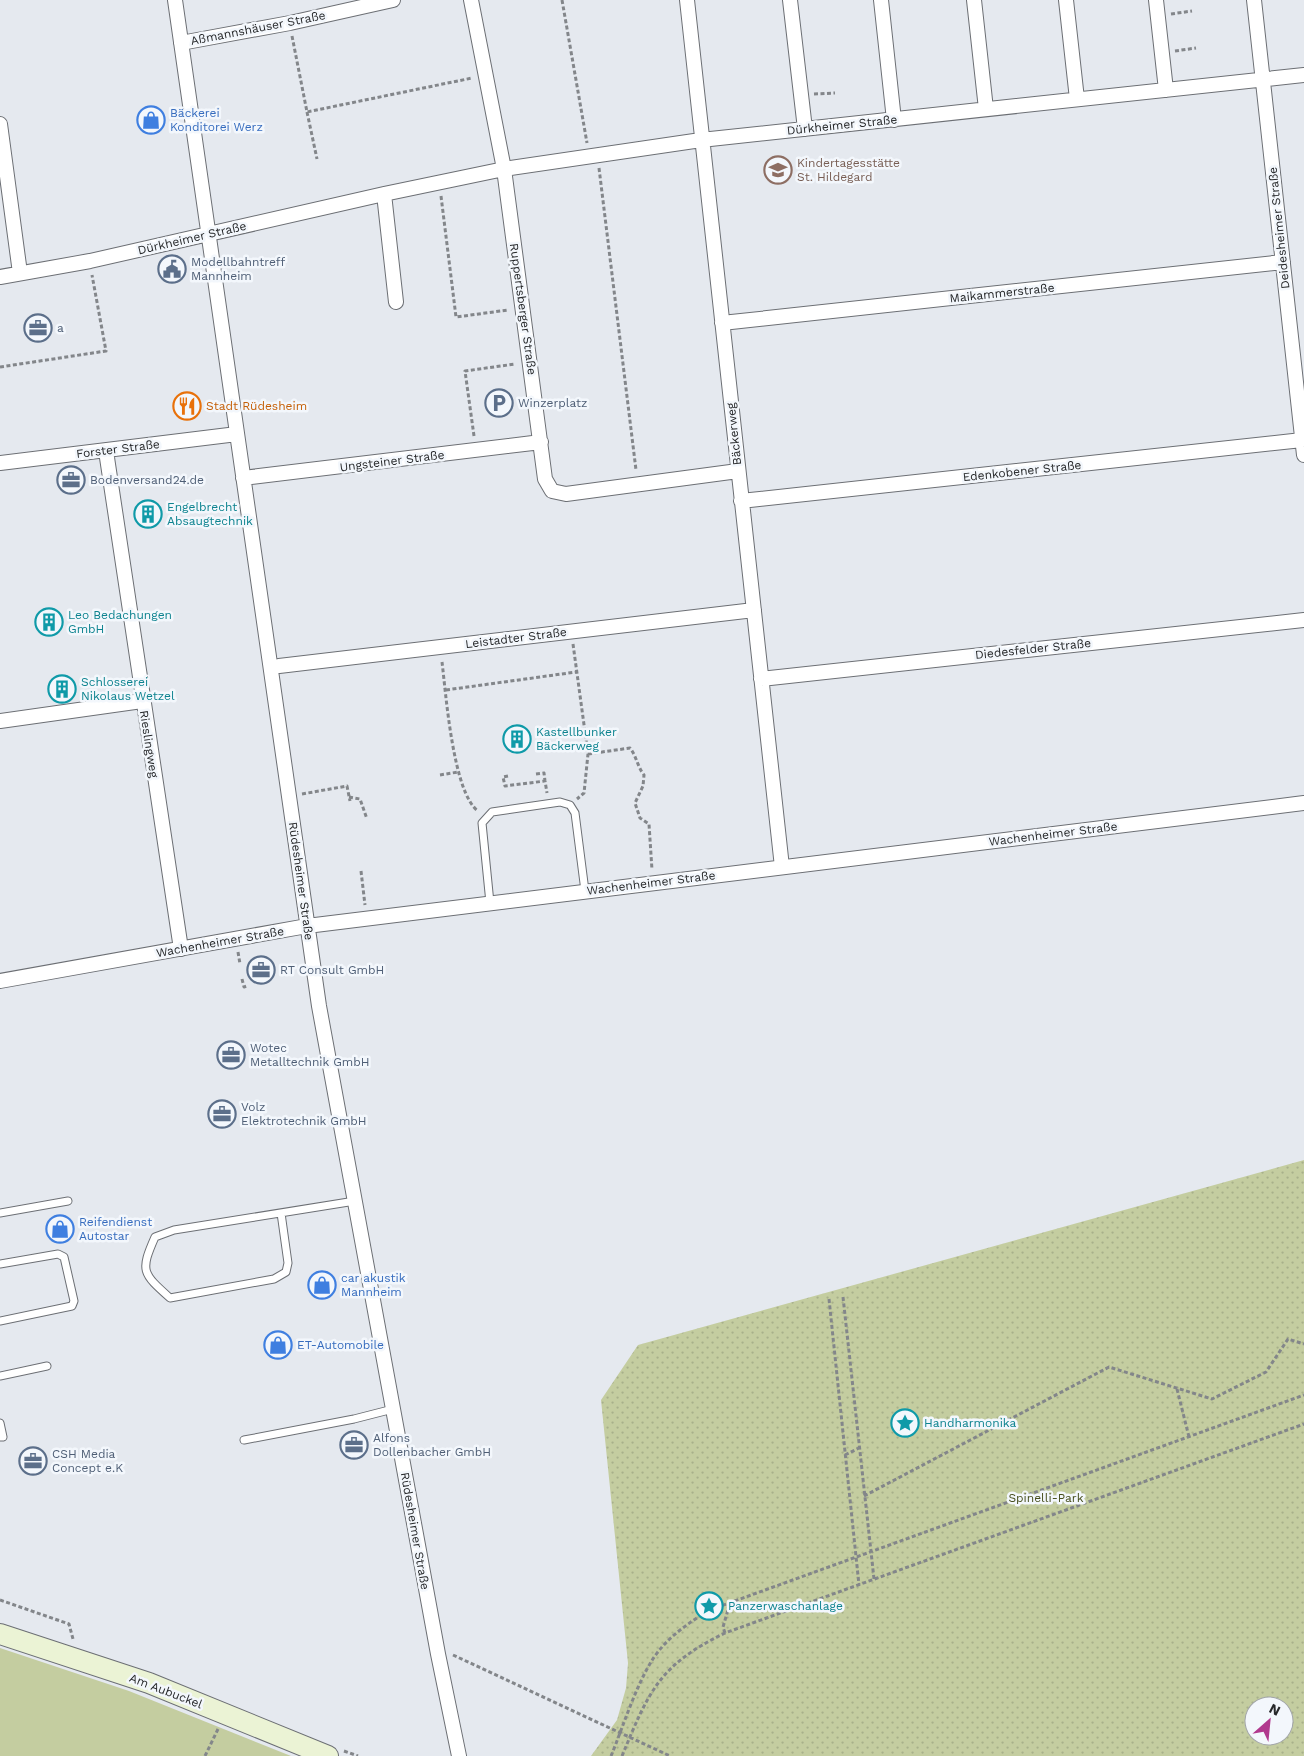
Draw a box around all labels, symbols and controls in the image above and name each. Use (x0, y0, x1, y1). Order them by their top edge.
street label: Aßmannshäuser Straße (189, 8, 327, 48)
shop icon: Bäckerei Konditorei Werz (136, 105, 166, 135)
place label: Bäckerei Konditorei Werz (170, 106, 263, 134)
street label: Dürkheimer Straße (786, 112, 898, 138)
school or university icon: Kindertagesstätte St. Hildegard (763, 155, 793, 185)
place label: Kindertagesstätte St. Hildegard (797, 156, 900, 184)
street label: Deidesheimer Straße (1266, 166, 1292, 290)
street label: Dürkheimer Straße (136, 219, 248, 257)
street label: Ruppertsberger Straße (507, 242, 539, 376)
public building icon: Modellbahntreff Mannheim (157, 254, 187, 284)
place label: Modellbahntreff Mannheim (191, 255, 286, 283)
street label: Maikammerstraße (949, 281, 1055, 305)
office icon: a (23, 313, 53, 343)
place label: a (57, 321, 64, 335)
parking icon: Winzerplatz (484, 388, 514, 418)
restaurant icon: Stadt Rüdesheim (172, 391, 202, 421)
place label: Winzerplatz (518, 396, 587, 410)
place label: Stadt Rüdesheim (206, 399, 307, 413)
street label: Bäckerweg (724, 401, 744, 466)
street label: Forster Straße (75, 437, 161, 461)
street label: Ungsteiner Straße (339, 448, 445, 474)
street label: Edenkobener Straße (962, 458, 1082, 484)
office icon: Bodenversand24.de (56, 465, 86, 495)
place label: Bodenversand24.de (90, 473, 204, 487)
building icon: Engelbrecht Absaugtechnik (133, 499, 163, 529)
place label: Engelbrecht Absaugtechnik (167, 500, 253, 528)
building icon: Leo Bedachungen GmbH (34, 607, 64, 637)
place label: Leo Bedachungen GmbH (68, 608, 172, 636)
street label: Leistadter Straße (465, 625, 568, 651)
street label: Diedesfelder Straße (974, 636, 1092, 662)
building icon: Schlosserei Nikolaus Wetzel (47, 674, 77, 704)
place label: Schlosserei Nikolaus Wetzel (81, 675, 175, 703)
street label: Rieslingweg (137, 709, 161, 779)
building icon: Kastellbunker Bäckerweg (502, 724, 532, 754)
place label: Kastellbunker Bäckerweg (536, 725, 617, 753)
street label: Wachenheimer Straße (988, 819, 1118, 849)
street label: Rüdesheimer Straße (286, 821, 316, 941)
street label: Wachenheimer Straße (586, 868, 716, 898)
street label: Wachenheimer Straße (155, 924, 285, 960)
office icon: RT Consult GmbH (246, 955, 276, 985)
place label: RT Consult GmbH (280, 963, 384, 977)
office icon: Wotec Metalltechnik GmbH (216, 1040, 246, 1070)
place label: Wotec Metalltechnik GmbH (250, 1041, 370, 1069)
office icon: Volz Elektrotechnik GmbH (207, 1099, 237, 1129)
place label: Volz Elektrotechnik GmbH (241, 1100, 367, 1128)
shop icon: Reifendienst Autostar (45, 1214, 75, 1244)
place label: Reifendienst Autostar (79, 1215, 152, 1243)
shop icon: car akustik Mannheim (307, 1270, 337, 1300)
place label: car akustik Mannheim (341, 1271, 406, 1299)
shop icon: ET-Automobile (263, 1330, 293, 1360)
place label: ET-Automobile (297, 1338, 384, 1352)
place icon: Handharmonika (890, 1408, 920, 1438)
place label: Handharmonika (924, 1416, 1017, 1430)
office icon: Alfons Dollenbacher GmbH (339, 1430, 369, 1460)
place label: Alfons Dollenbacher GmbH (373, 1431, 491, 1459)
office icon: CSH Media Concept e.K (18, 1446, 48, 1476)
place label: CSH Media Concept e.K (52, 1447, 123, 1475)
street label: Rüdesheimer Straße (398, 1471, 432, 1591)
park label: Spinelli-Park (1008, 1491, 1084, 1505)
place icon: Panzerwaschanlage (694, 1591, 724, 1621)
place label: Panzerwaschanlage (728, 1599, 843, 1613)
street label: Am Aubuckel (128, 1671, 205, 1711)
north arrow (1244, 1696, 1294, 1746)
text: N (1267, 1700, 1283, 1719)

